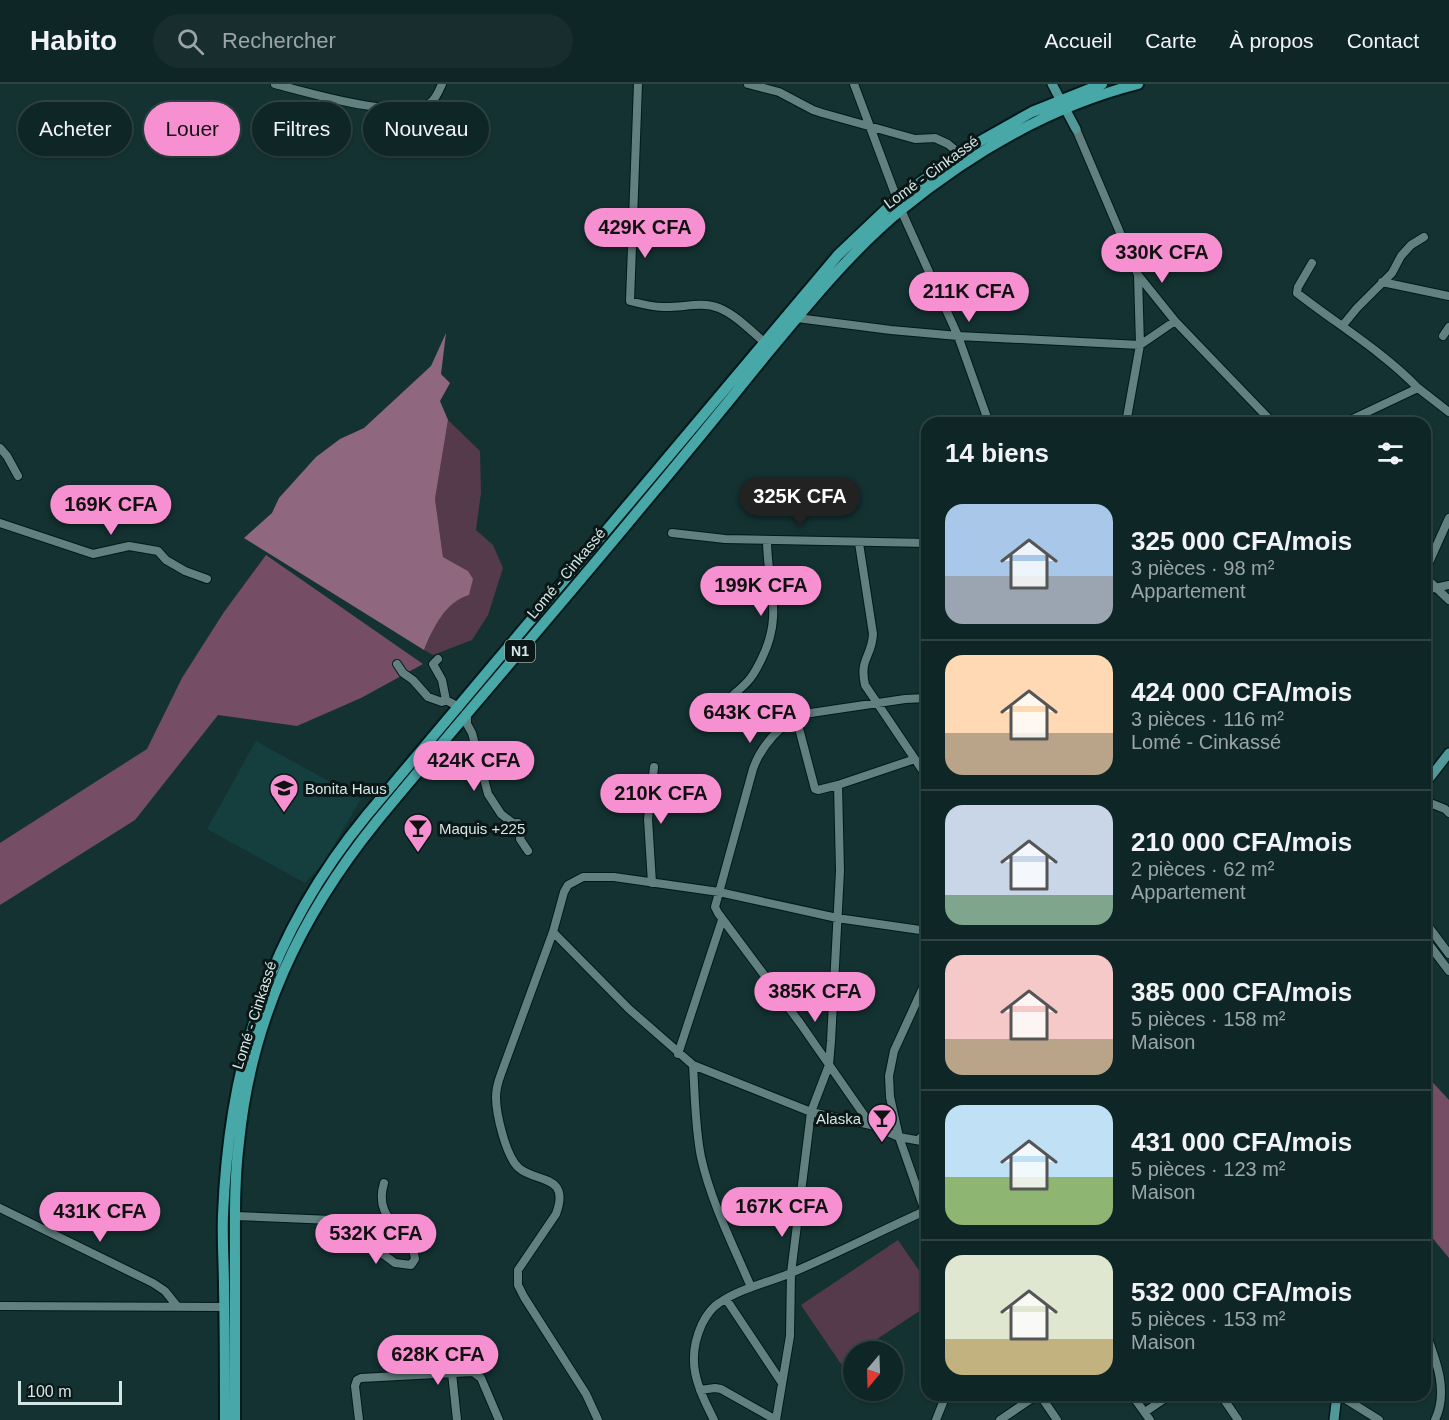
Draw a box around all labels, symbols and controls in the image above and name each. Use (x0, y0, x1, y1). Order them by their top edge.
search box (153, 14, 573, 68)
text: Habito (30, 25, 117, 56)
icon: search (174, 25, 207, 58)
text: Rechercher (222, 28, 336, 53)
text: Accueil (1045, 29, 1112, 52)
text: Carte (1145, 29, 1197, 52)
text: À propos (1230, 29, 1314, 52)
text: Contact (1347, 29, 1419, 52)
chip: Acheter (18, 102, 132, 156)
chip: Louer (144, 102, 240, 156)
chip: Filtres (252, 102, 351, 156)
chip: Nouveau (363, 102, 489, 156)
street label: Lomé - Cinkassé (880, 132, 982, 212)
pin: 429K CFA (583, 208, 707, 259)
text: 429K CFA (598, 216, 692, 238)
pin: 330K CFA (1100, 233, 1224, 284)
text: 330K CFA (1115, 241, 1209, 263)
pin: 211K CFA (907, 272, 1031, 323)
text: 211K CFA (923, 280, 1015, 302)
icon: filters (1374, 437, 1407, 470)
text: 14 biens (945, 438, 1049, 468)
pin: 325K CFA (738, 477, 862, 528)
pin: 169K CFA (49, 485, 173, 536)
text: 325K CFA (753, 485, 847, 507)
text: 169K CFA (64, 493, 158, 515)
street label: Lomé - Cinkassé (523, 524, 609, 622)
text: 325 000 CFA/mois (1131, 526, 1352, 556)
icon: home (993, 528, 1065, 600)
text: 3 pièces · 98 m² (1131, 557, 1274, 579)
pin: 199K CFA (699, 566, 823, 617)
text: 199K CFA (714, 574, 808, 596)
text: Appartement (1131, 580, 1246, 602)
road number: N1 (505, 640, 535, 662)
text: 424 000 CFA/mois (1131, 677, 1352, 707)
icon: home (993, 679, 1065, 751)
pin: 643K CFA (688, 693, 812, 744)
text: 643K CFA (703, 701, 797, 723)
text: 3 pièces · 116 m² (1131, 708, 1284, 730)
text: Lomé - Cinkassé (1131, 731, 1281, 753)
pin: 424K CFA (412, 741, 536, 792)
text: 424K CFA (427, 749, 521, 771)
school or university icon: Bonita Haus (268, 772, 300, 814)
pin: 210K CFA (599, 774, 723, 825)
place label: Bonita Haus (305, 780, 387, 797)
text: 210K CFA (614, 782, 708, 804)
bar icon: Maquis +225 (402, 812, 434, 854)
place label: Maquis +225 (439, 820, 525, 837)
text: 210 000 CFA/mois (1131, 827, 1352, 857)
icon: home (993, 829, 1065, 901)
text: 2 pièces · 62 m² (1131, 858, 1274, 880)
text: Appartement (1131, 881, 1246, 903)
street label: Lomé - Cinkassé (229, 959, 279, 1071)
pin: 385K CFA (753, 972, 877, 1023)
text: 385 000 CFA/mois (1131, 977, 1352, 1007)
icon: home (993, 979, 1065, 1051)
text: 385K CFA (768, 980, 862, 1002)
text: 5 pièces · 158 m² (1131, 1008, 1286, 1030)
text: Maison (1131, 1031, 1195, 1053)
bar icon: Alaska (866, 1102, 898, 1144)
place label: Alaska (816, 1110, 862, 1127)
text: 431 000 CFA/mois (1131, 1127, 1352, 1157)
icon: home (993, 1129, 1065, 1201)
text: 5 pièces · 123 m² (1131, 1158, 1286, 1180)
text: Maison (1131, 1181, 1195, 1203)
pin: 167K CFA (720, 1187, 844, 1238)
pin: 431K CFA (38, 1192, 162, 1243)
text: 167K CFA (735, 1195, 829, 1217)
text: 431K CFA (53, 1200, 147, 1222)
pin: 532K CFA (314, 1214, 438, 1265)
text: 532K CFA (329, 1222, 423, 1244)
text: 532 000 CFA/mois (1131, 1277, 1352, 1307)
icon: home (993, 1279, 1065, 1351)
text: 5 pièces · 153 m² (1131, 1308, 1286, 1330)
text: Maison (1131, 1331, 1195, 1353)
pin: 628K CFA (376, 1335, 500, 1386)
north arrow (843, 1341, 903, 1401)
map controls (843, 1341, 903, 1401)
text: 628K CFA (391, 1343, 485, 1365)
scale bar (18, 1378, 122, 1406)
text: 100 m (27, 1383, 71, 1400)

